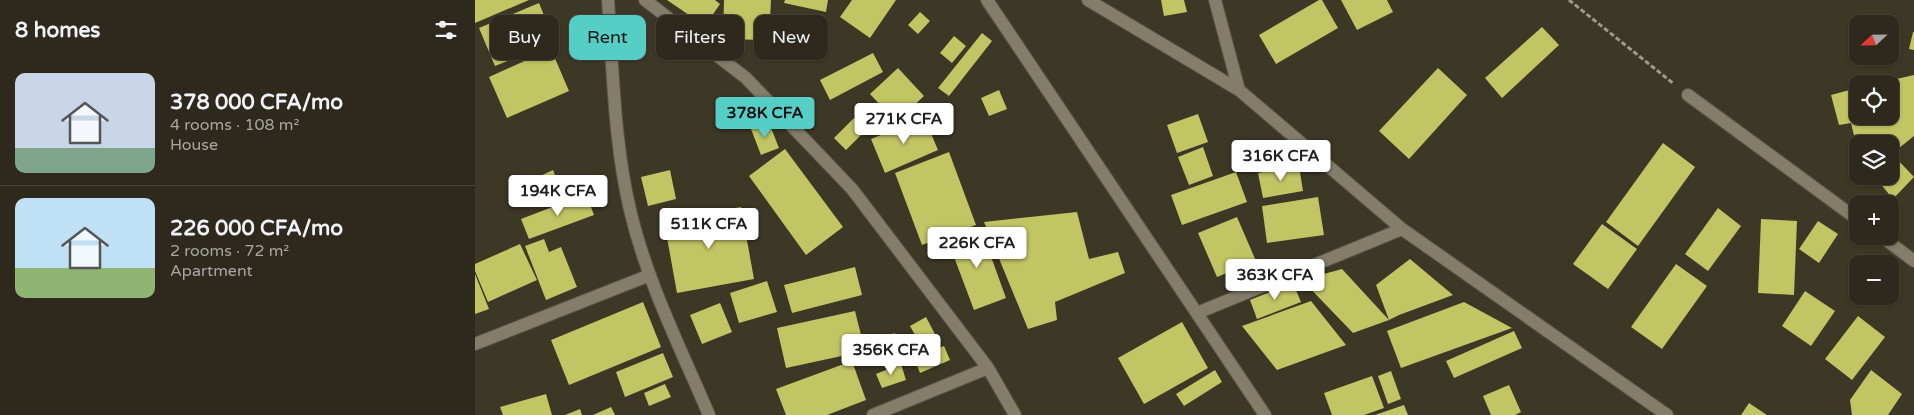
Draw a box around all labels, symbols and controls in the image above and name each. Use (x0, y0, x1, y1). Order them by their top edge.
chip: Buy (490, 15, 559, 60)
chip: Rent (569, 15, 646, 60)
chip: Filters (656, 15, 744, 60)
chip: New (754, 15, 828, 60)
north arrow (1849, 15, 1899, 65)
map controls (1849, 15, 1899, 305)
icon: filters (432, 16, 460, 44)
text: 8 homes (15, 18, 100, 43)
button: locate (1849, 75, 1899, 125)
text: 378 000 CFA/mo (170, 90, 343, 115)
icon: home (55, 93, 115, 153)
pin: 378K CFA (713, 96, 817, 139)
pin: 271K CFA (852, 102, 956, 145)
text: 378K CFA (727, 103, 803, 123)
text: 271K CFA (866, 109, 942, 129)
text: 4 rooms · 108 m² (170, 115, 299, 135)
text: House (170, 135, 218, 155)
button: layers (1849, 135, 1899, 185)
pin: 316K CFA (1229, 140, 1333, 182)
text: 316K CFA (1243, 146, 1319, 166)
pin: 194K CFA (506, 174, 610, 217)
text: 194K CFA (520, 181, 596, 201)
button: + (1849, 195, 1899, 245)
pin: 511K CFA (657, 208, 761, 250)
text: 511K CFA (671, 214, 747, 234)
text: 226 000 CFA/mo (170, 216, 343, 241)
icon: home (55, 218, 115, 278)
pin: 226K CFA (925, 226, 1029, 269)
text: 226K CFA (939, 233, 1015, 253)
text: 2 rooms · 72 m² (170, 241, 289, 261)
button: − (1849, 255, 1899, 305)
pin: 363K CFA (1223, 258, 1327, 301)
text: Apartment (170, 261, 253, 281)
text: 363K CFA (1237, 265, 1313, 285)
pin: 356K CFA (839, 334, 943, 376)
text: 356K CFA (853, 340, 929, 360)

